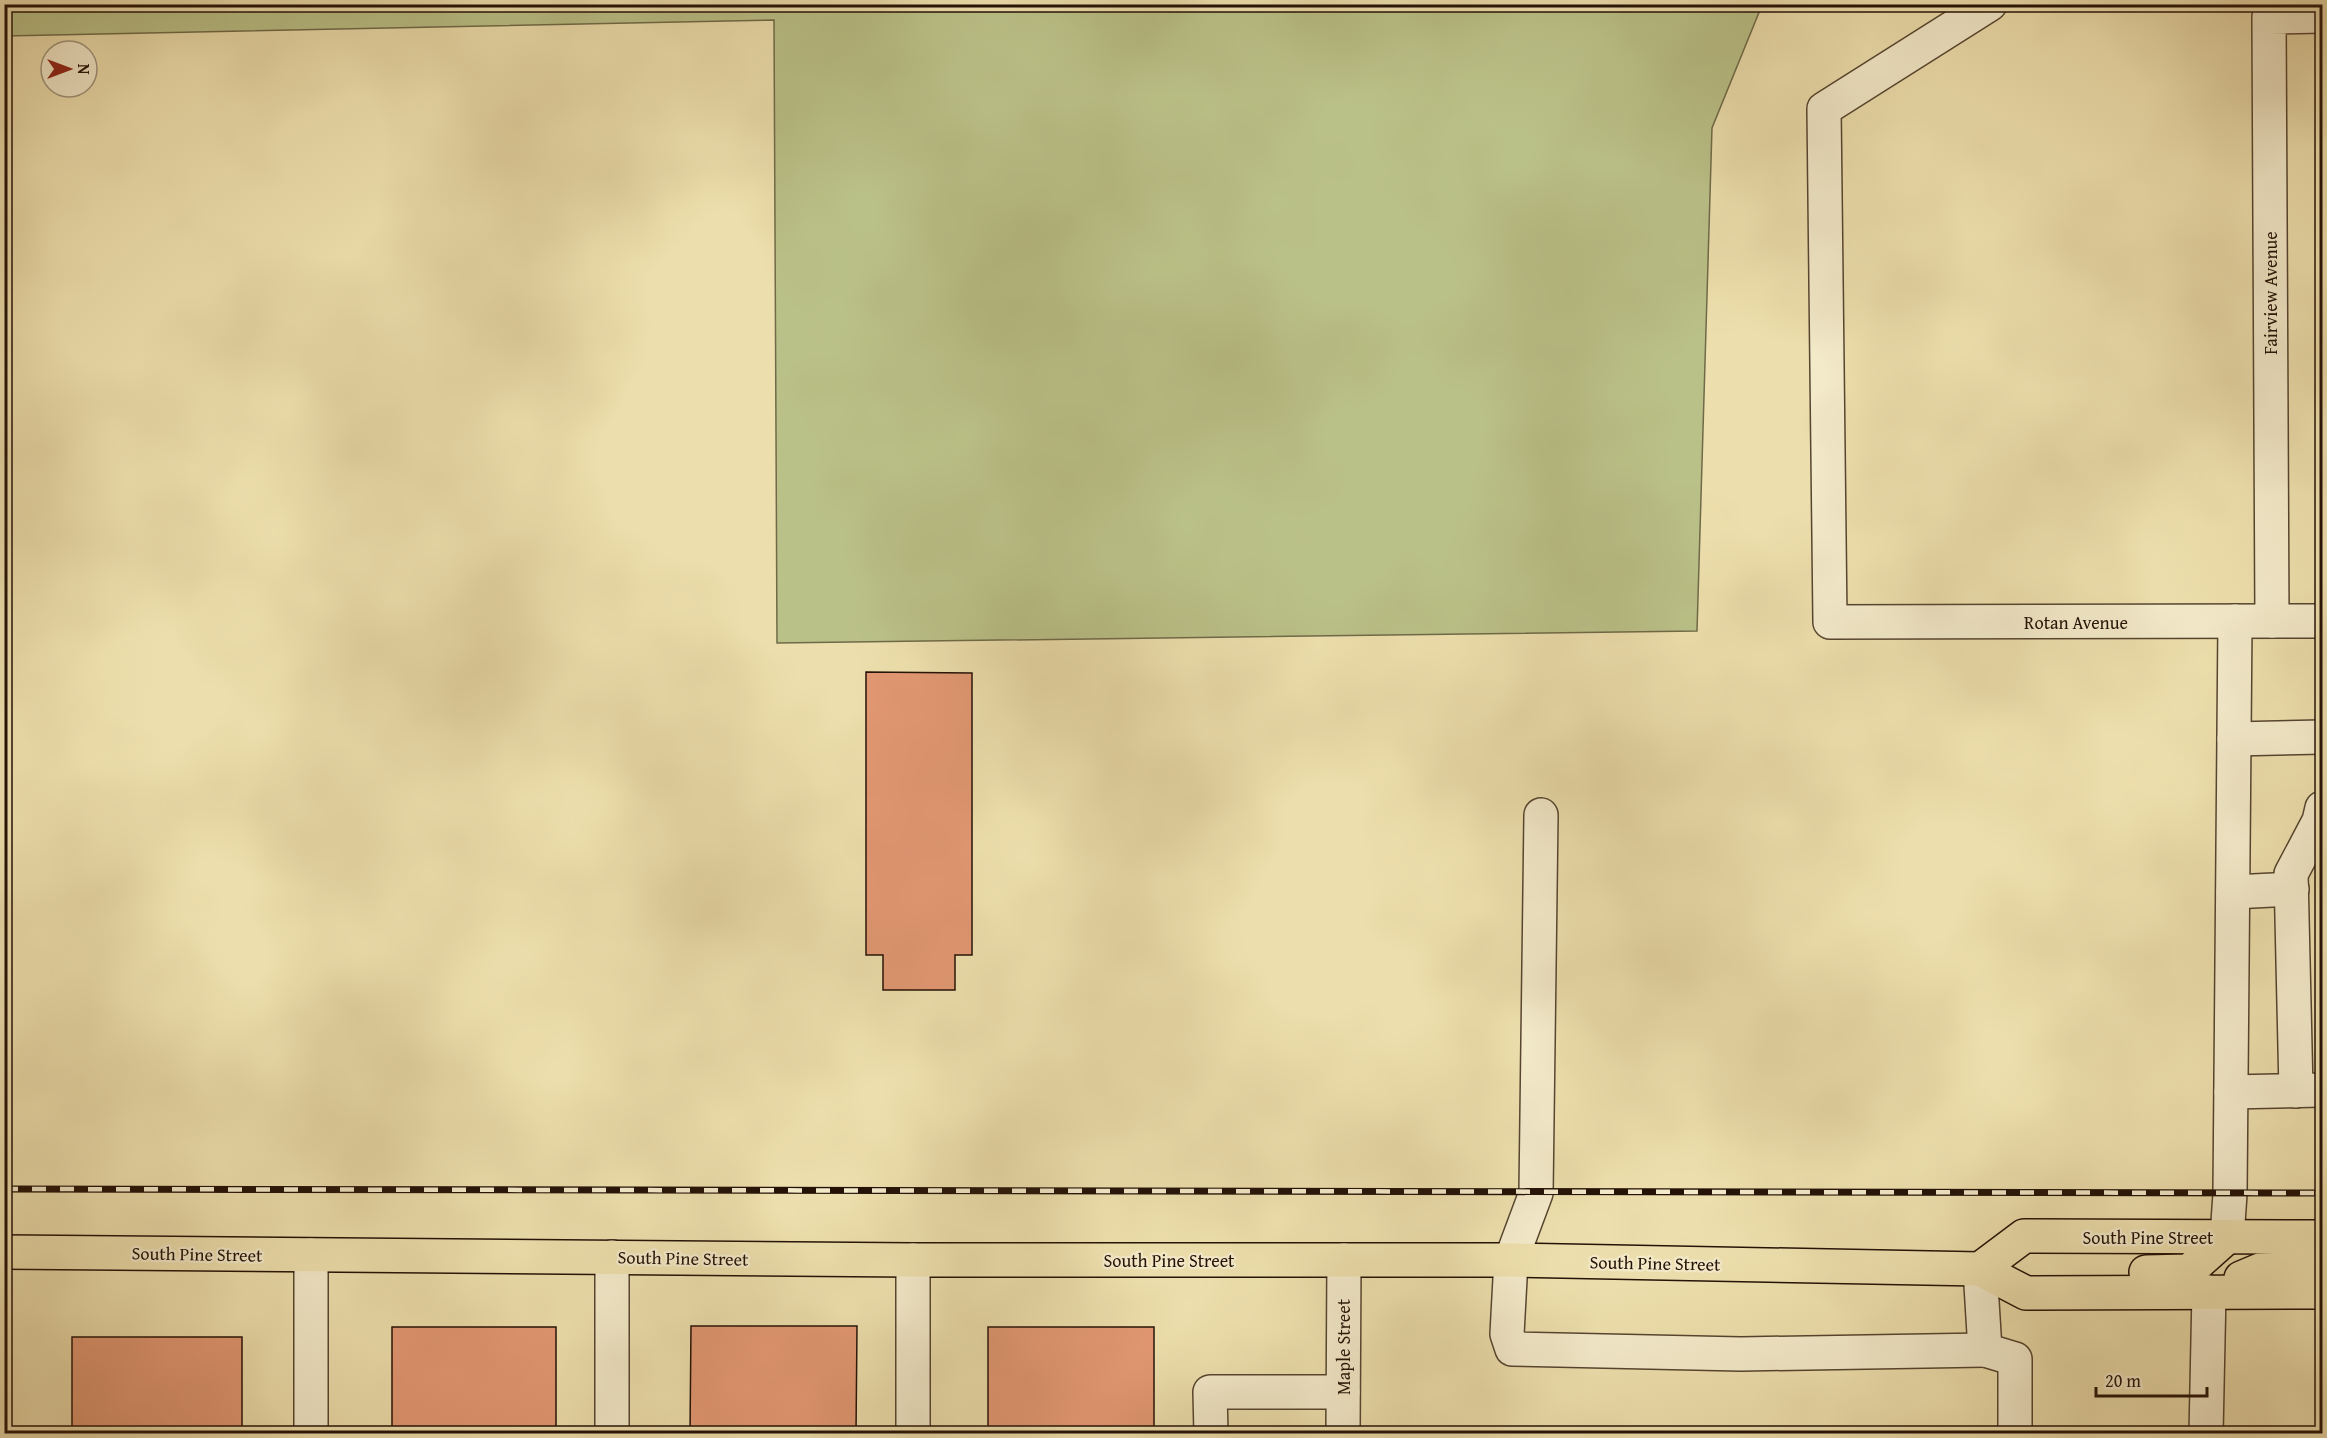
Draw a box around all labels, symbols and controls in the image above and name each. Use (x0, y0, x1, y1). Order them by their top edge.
north arrow (39, 39, 99, 99)
text: N (72, 64, 96, 75)
street label: Fairview Avenue (2257, 231, 2284, 355)
street label: Rotan Avenue (2024, 609, 2128, 636)
street label: South Pine Street (2083, 1224, 2214, 1251)
street label: South Pine Street (131, 1239, 263, 1269)
street label: South Pine Street (617, 1243, 749, 1273)
street label: South Pine Street (1104, 1247, 1235, 1274)
street label: South Pine Street (1589, 1248, 1721, 1278)
street label: Maple Street (1330, 1298, 1357, 1395)
scale bar (2096, 1360, 2207, 1398)
text: 20 m (2105, 1367, 2141, 1394)

